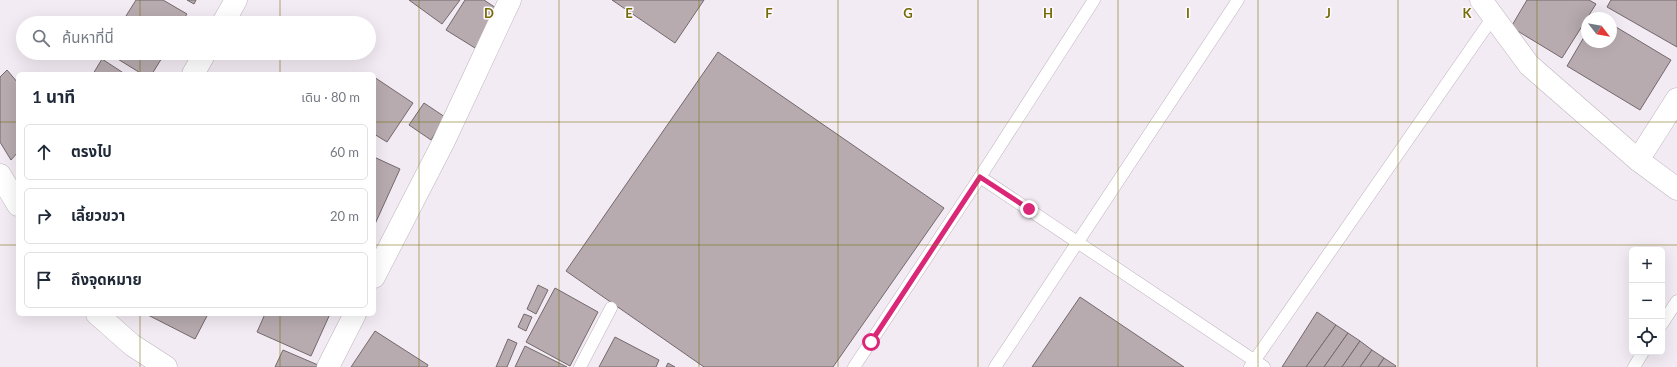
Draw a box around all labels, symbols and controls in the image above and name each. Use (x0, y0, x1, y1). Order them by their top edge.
text: D (484, 5, 494, 21)
text: E (625, 5, 633, 21)
text: F (765, 5, 773, 21)
text: G (903, 5, 913, 21)
text: H (1043, 5, 1053, 21)
text: I (1186, 5, 1190, 21)
text: J (1325, 5, 1331, 21)
text: K (1463, 5, 1473, 21)
north arrow (1581, 12, 1617, 48)
search box (16, 16, 376, 60)
icon: search (30, 27, 52, 49)
text: ค้นหาที่นี่ (62, 28, 114, 46)
text: 1 นาที (32, 86, 75, 107)
text: เดิน · 80 m (301, 89, 360, 105)
icon: ahead (33, 141, 55, 163)
text: ตรงไป (71, 142, 112, 160)
text: 60 m (330, 144, 359, 160)
route end (1020, 200, 1038, 218)
icon: right (33, 205, 55, 227)
text: เลี้ยวขวา (71, 206, 125, 224)
text: 20 m (330, 208, 359, 224)
map controls (1629, 247, 1665, 355)
button: + (1629, 247, 1665, 283)
icon: arrive (33, 269, 55, 291)
text: ถึงจุดหมาย (71, 270, 142, 288)
button: − (1629, 283, 1665, 319)
button: locate (1629, 319, 1665, 355)
route start (862, 333, 880, 351)

